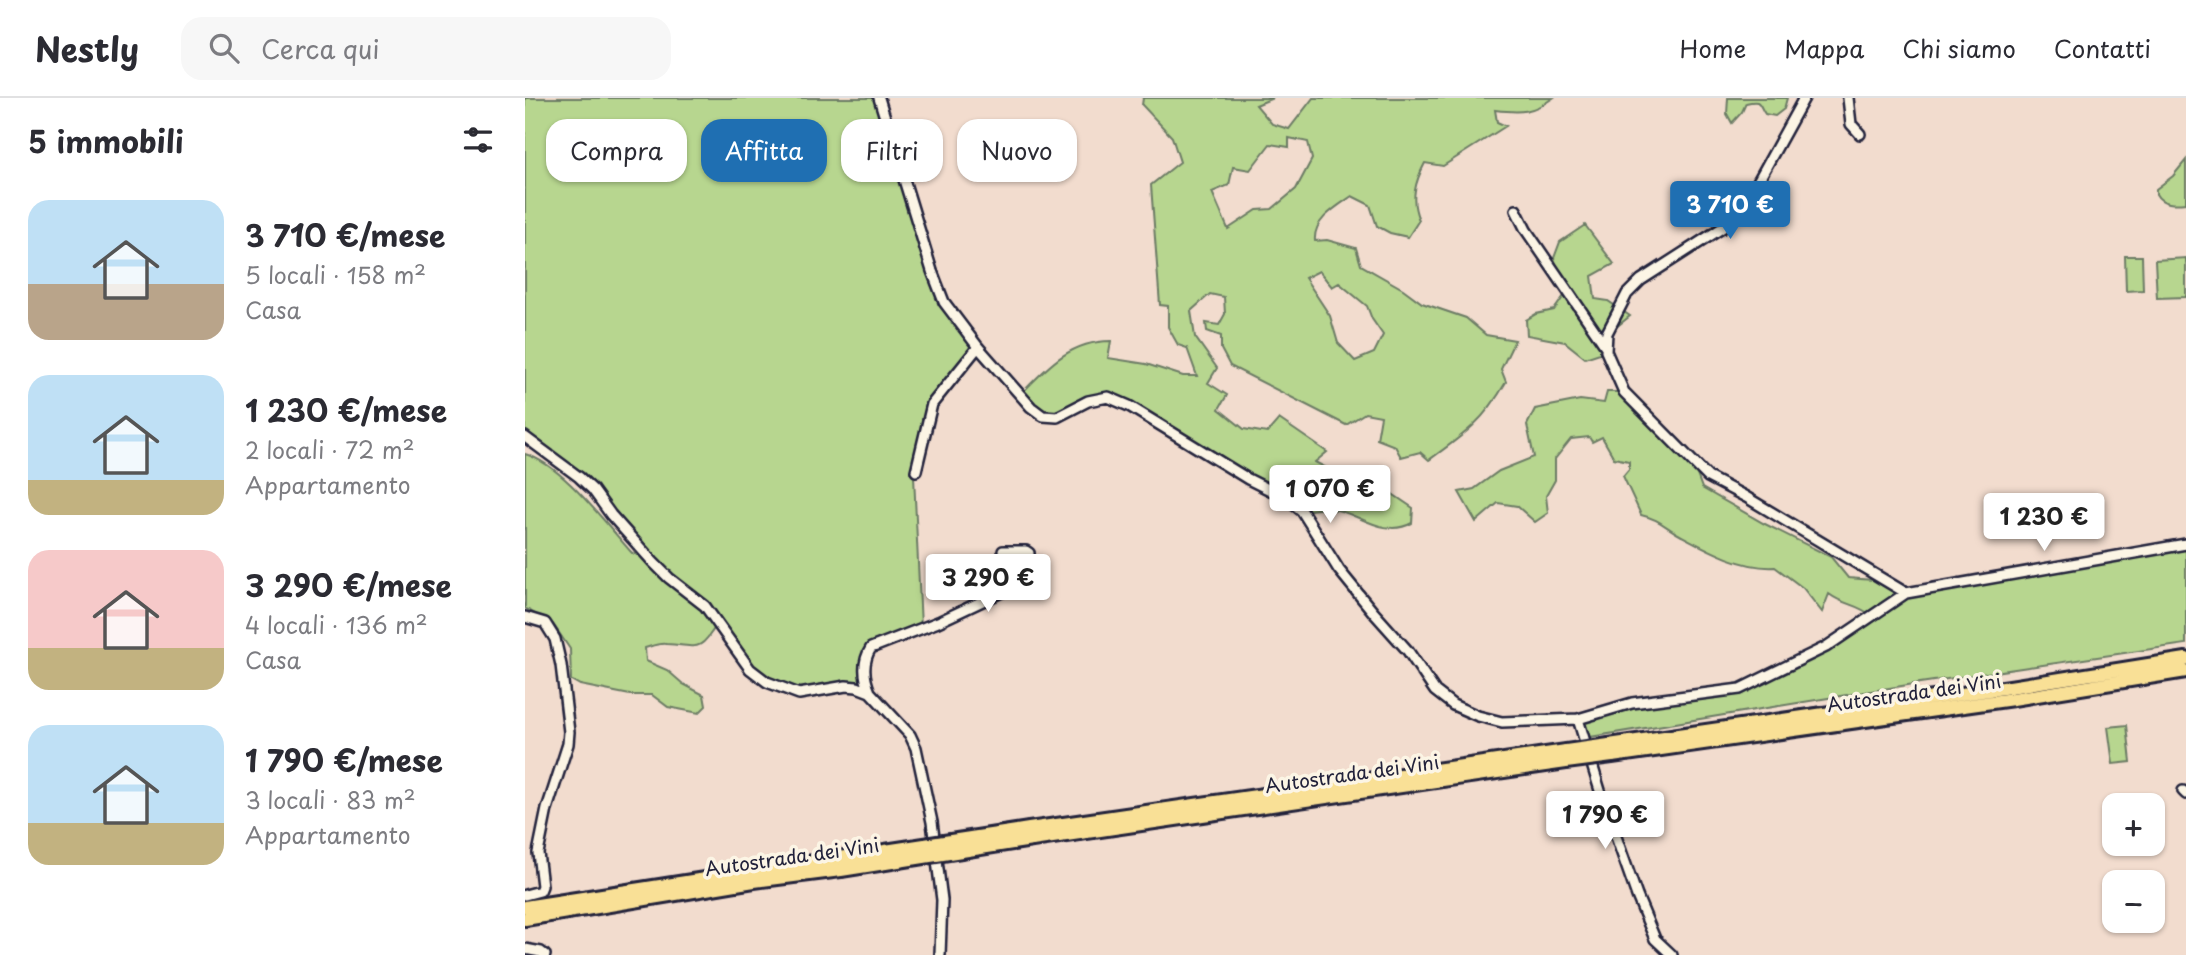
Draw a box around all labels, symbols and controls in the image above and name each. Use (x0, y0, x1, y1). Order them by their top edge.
search box (181, 17, 671, 80)
text: Nestly (35, 23, 139, 73)
icon: search (205, 29, 243, 67)
text: Cerca qui (261, 29, 380, 68)
text: Home (1680, 30, 1746, 66)
text: Mappa (1784, 30, 1864, 66)
text: Chi siamo (1902, 30, 2016, 66)
text: Contatti (2054, 30, 2151, 66)
text: 5 immobili (28, 118, 183, 163)
chip: Compra (546, 119, 687, 182)
chip: Affitta (701, 119, 827, 182)
chip: Filtri (841, 119, 943, 182)
chip: Nuovo (957, 119, 1077, 182)
icon: filters (459, 121, 497, 159)
pin: 3 710 € (1665, 181, 1795, 241)
text: 3 710 € (1686, 186, 1774, 221)
text: 3 710 €/mese (245, 212, 445, 257)
icon: home (84, 228, 168, 312)
text: 5 locali · 158 m² (245, 257, 426, 292)
text: Casa (245, 292, 301, 327)
text: 1 230 €/mese (245, 387, 447, 432)
icon: home (84, 403, 168, 487)
text: 2 locali · 72 m² (245, 432, 415, 467)
pin: 1 070 € (1265, 466, 1395, 525)
text: Appartamento (245, 467, 411, 502)
text: 1 070 € (1285, 470, 1375, 505)
pin: 1 230 € (1979, 494, 2109, 553)
text: 1 230 € (2000, 498, 2088, 533)
pin: 3 290 € (923, 554, 1053, 614)
text: 3 290 € (942, 559, 1034, 594)
text: 3 290 €/mese (245, 562, 452, 607)
icon: home (84, 578, 168, 662)
text: 4 locali · 136 m² (245, 607, 428, 642)
text: Casa (245, 642, 301, 677)
street label: Autostrada dei Vini (1825, 666, 2003, 718)
text: 1 790 €/mese (245, 737, 443, 782)
street label: Autostrada dei Vini (1263, 747, 1441, 799)
icon: home (84, 753, 168, 837)
text: 3 locali · 83 m² (245, 782, 416, 817)
pin: 1 790 € (1540, 792, 1670, 851)
map controls (2102, 793, 2165, 933)
button: + (2102, 793, 2165, 856)
text: 1 790 € (1562, 796, 1648, 831)
text: Appartamento (245, 817, 411, 852)
street label: Autostrada dei Vini (703, 830, 881, 882)
button: − (2102, 870, 2165, 933)

